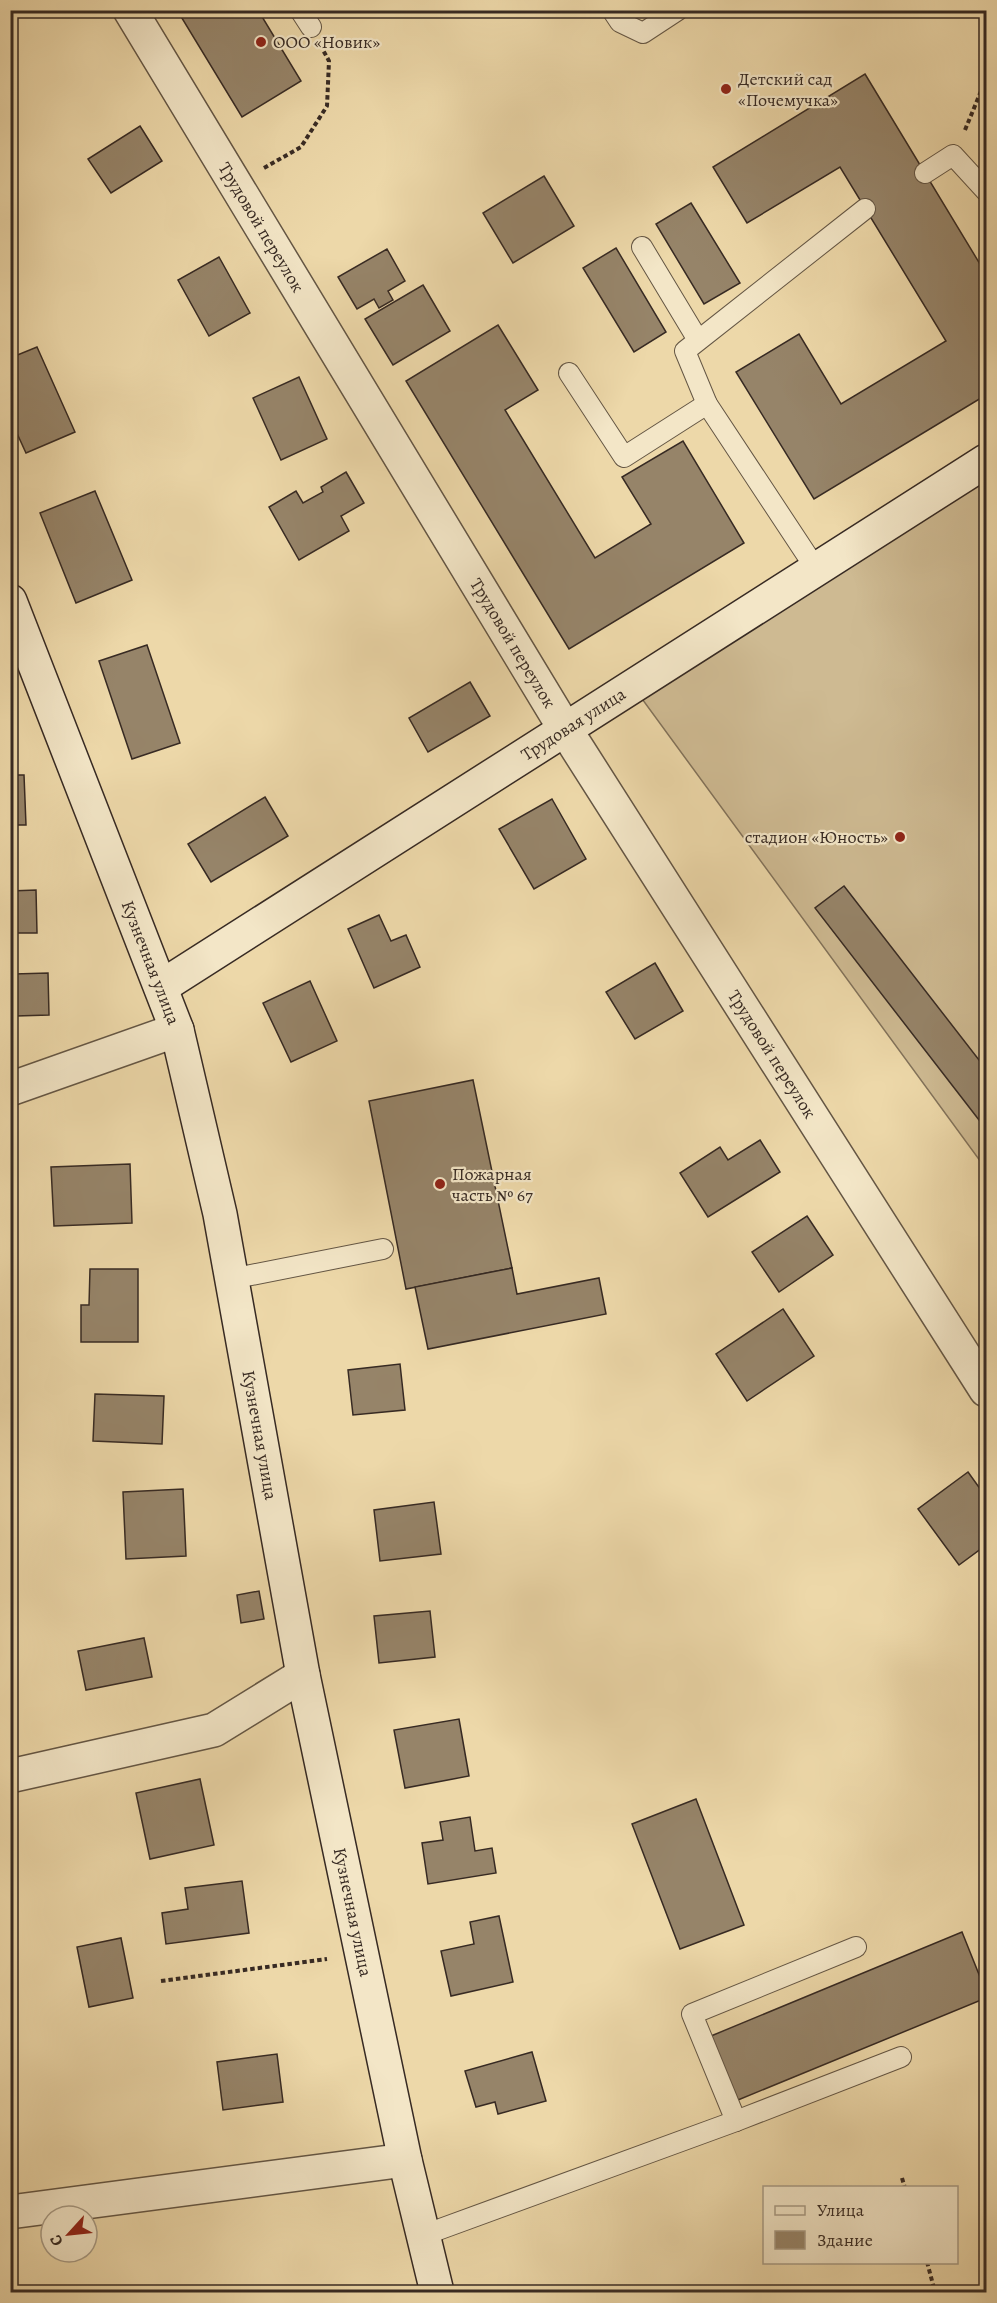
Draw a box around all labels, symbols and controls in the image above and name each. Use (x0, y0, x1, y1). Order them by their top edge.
place label: ООО «Новик» (273, 30, 380, 54)
marker: ООО «Новик» (254, 35, 268, 49)
place label: Детский сад «Почемучка» (738, 67, 838, 112)
marker: Детский сад «Почемучка» (719, 82, 733, 96)
street label: Трудовой переулок (213, 158, 310, 297)
street label: Трудовой переулок (464, 574, 562, 713)
street label: Трудовая улица (516, 681, 631, 766)
place label: стадион «Юность» (745, 825, 888, 849)
marker: стадион «Юность» (893, 830, 907, 844)
street label: Кузнечная улица (116, 897, 186, 1029)
street label: Трудовой переулок (722, 985, 822, 1123)
place label: Пожарная часть № 67 (452, 1162, 533, 1207)
marker: Пожарная часть № 67 (433, 1177, 447, 1191)
street label: Кузнечная улица (236, 1368, 283, 1503)
street label: Кузнечная улица (328, 1845, 378, 1979)
legend (763, 2186, 958, 2264)
text: Улица (817, 2198, 865, 2222)
north arrow (39, 2204, 99, 2264)
text: Здание (817, 2228, 873, 2252)
text: С (44, 2231, 69, 2250)

